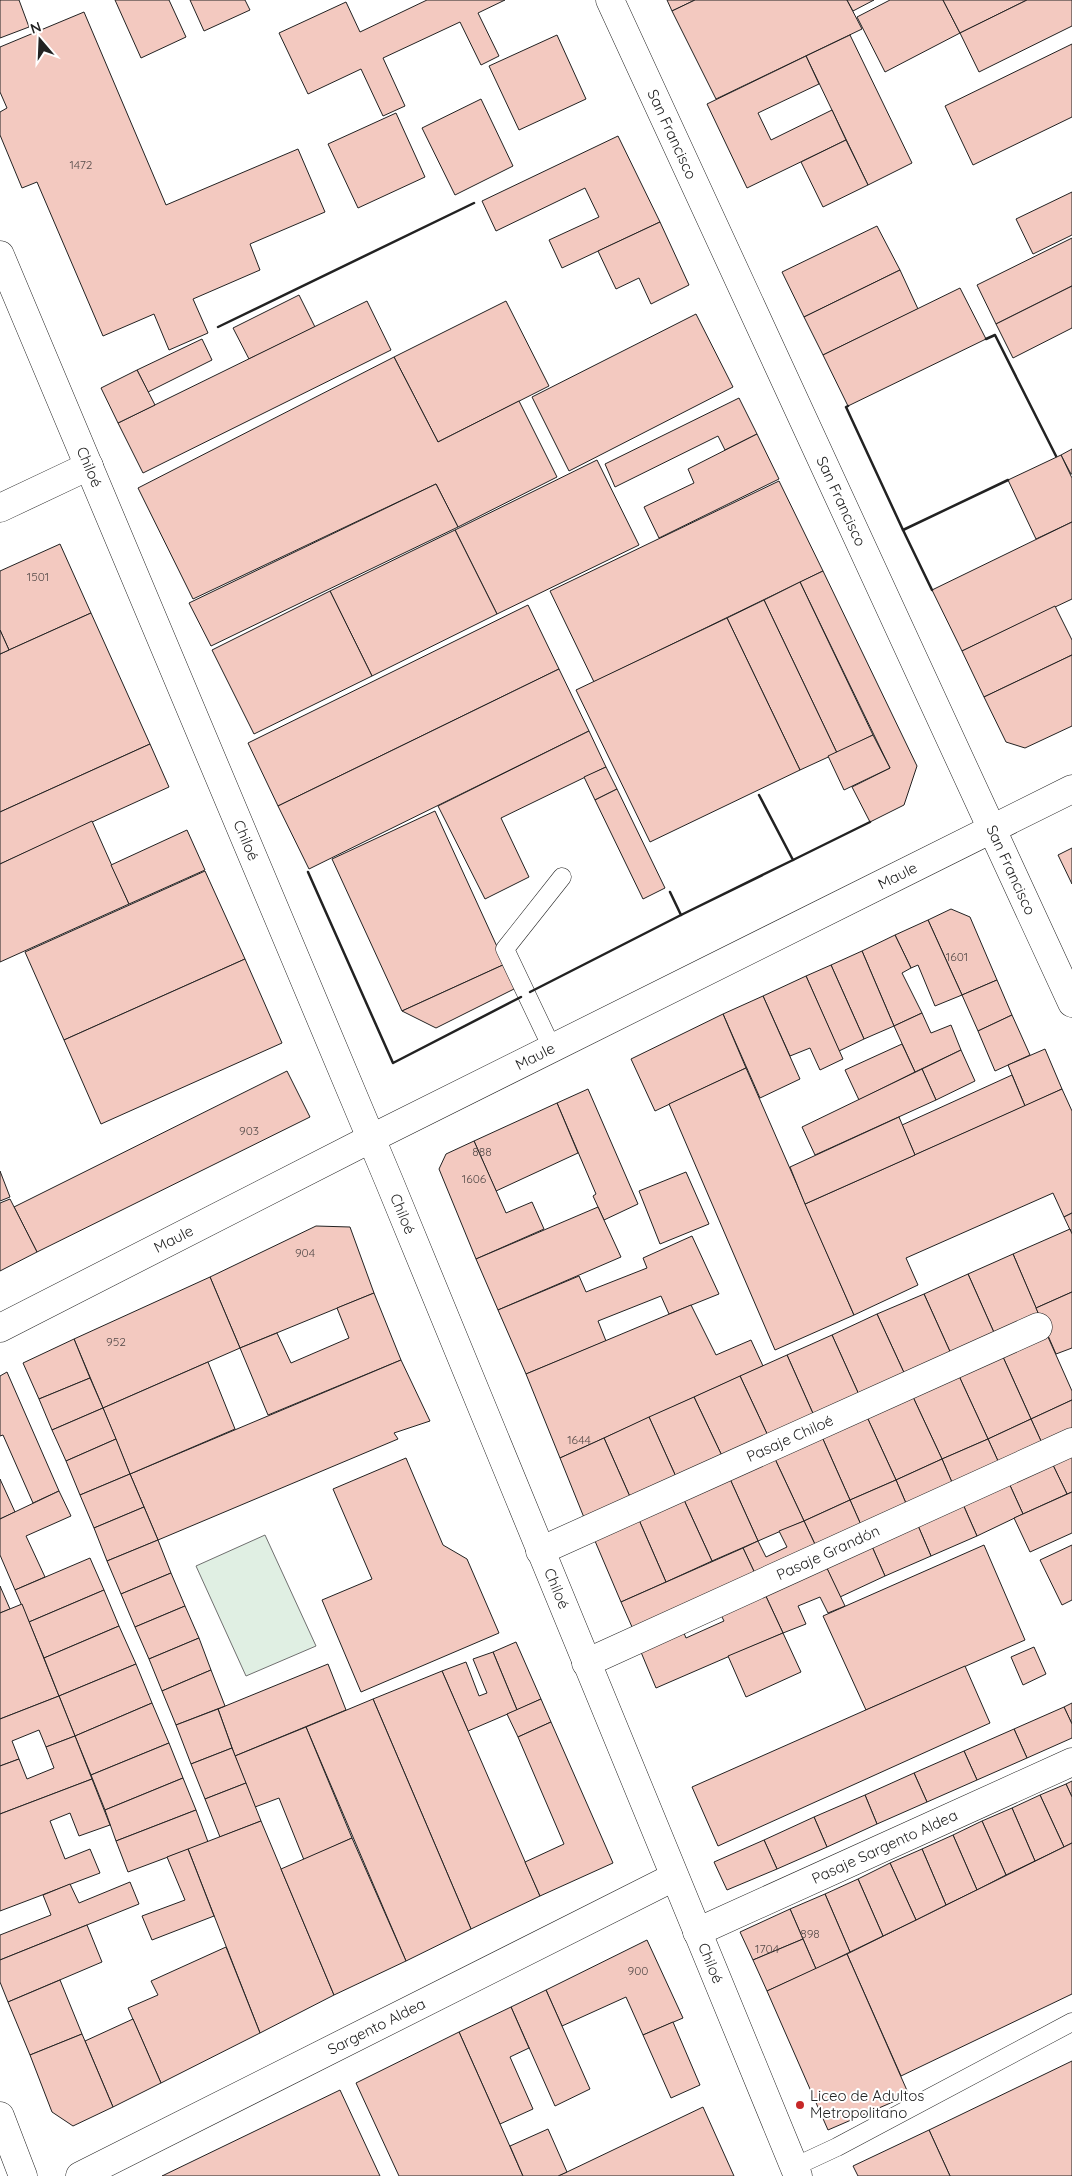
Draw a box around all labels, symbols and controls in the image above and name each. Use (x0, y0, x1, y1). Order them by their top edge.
north arrow (15, 15, 65, 65)
text: N (28, 18, 44, 38)
street label: San Francisco (643, 86, 701, 182)
house number: 1472 (69, 157, 93, 172)
street label: Chiloé (73, 444, 107, 490)
street label: San Francisco (812, 453, 870, 549)
house number: 1501 (27, 569, 49, 584)
street label: Chiloé (229, 817, 263, 863)
street label: San Francisco (982, 822, 1040, 918)
street label: Maule (874, 858, 920, 893)
house number: 1601 (946, 949, 968, 964)
street label: Maule (512, 1038, 558, 1074)
house number: 903 (239, 1123, 259, 1138)
house number: 888 (472, 1144, 492, 1159)
house number: 1606 (462, 1171, 487, 1186)
street label: Chiloé (386, 1191, 420, 1237)
street label: Maule (151, 1221, 196, 1257)
house number: 904 (295, 1245, 315, 1260)
house number: 952 (106, 1334, 126, 1349)
street label: Pasaje Chiloé (743, 1410, 836, 1466)
house number: 1644 (567, 1432, 591, 1447)
street label: Pasaje Grandón (773, 1521, 883, 1584)
street label: Chiloé (540, 1565, 574, 1612)
street label: Pasaje Sargento Aldea (808, 1805, 960, 1888)
house number: 898 (800, 1926, 820, 1941)
street label: Chiloé (694, 1940, 728, 1986)
house number: 1704 (755, 1941, 779, 1956)
house number: 900 (628, 1963, 648, 1978)
street label: Sargento Aldea (324, 1994, 429, 2059)
place label: Liceo de Adultos Metropolitano (810, 2086, 924, 2122)
marker: Liceo de Adultos Metropolitano (794, 2099, 806, 2111)

